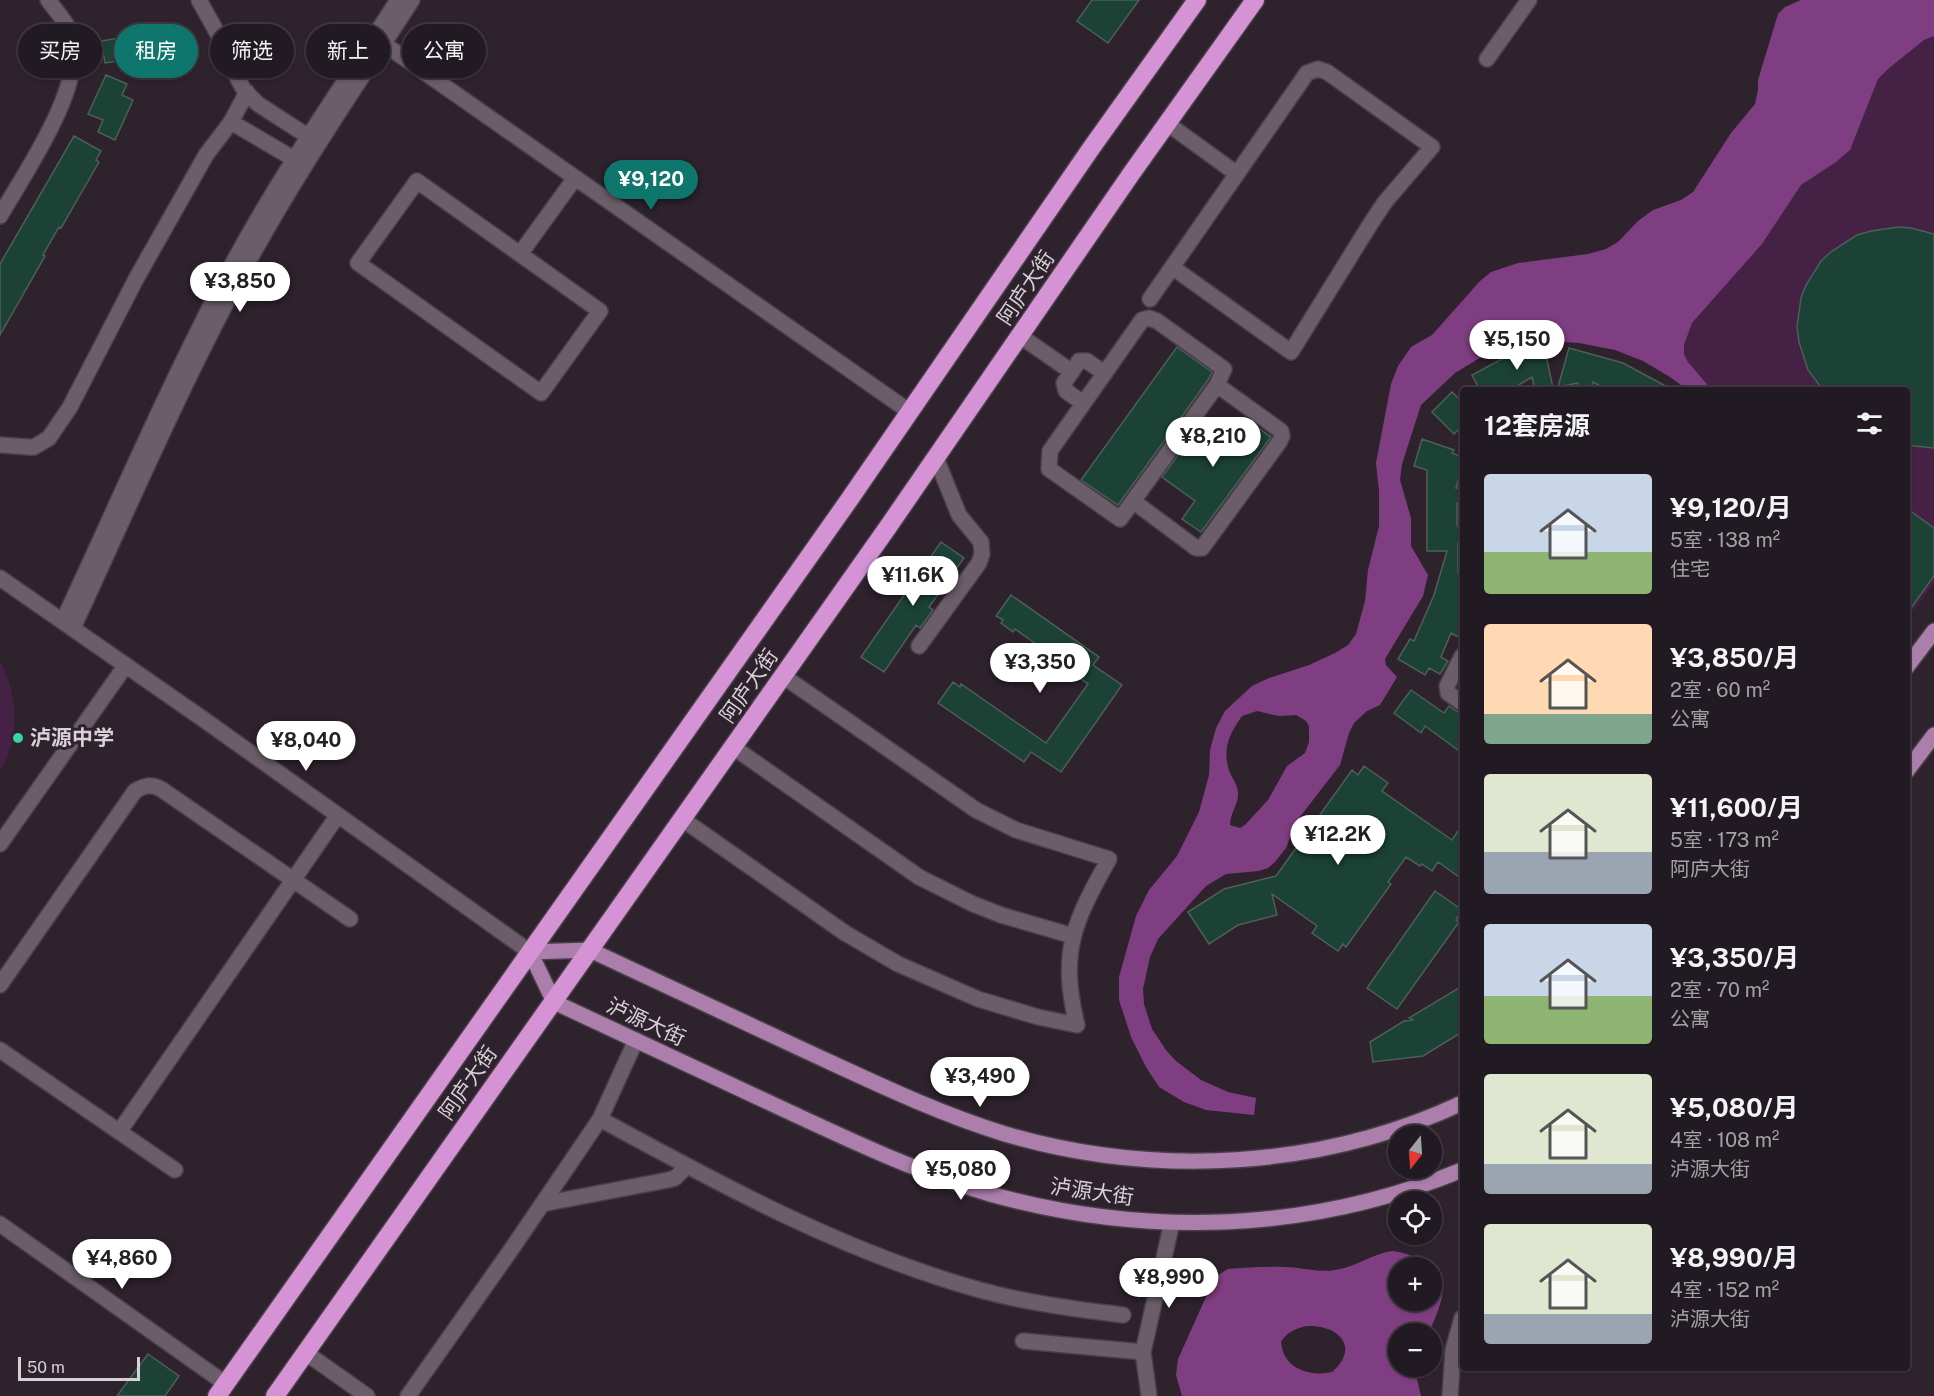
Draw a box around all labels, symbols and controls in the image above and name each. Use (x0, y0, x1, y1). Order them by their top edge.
chip: 买房 (18, 24, 102, 78)
chip: 租房 (114, 24, 198, 78)
chip: 筛选 (210, 24, 294, 78)
chip: 新上 (306, 24, 390, 78)
chip: 公寓 (402, 24, 486, 78)
pin: ¥9,120 (602, 160, 700, 211)
text: ¥9,120 (618, 167, 684, 191)
street label: 阿庐大街 (992, 246, 1059, 330)
pin: ¥3,850 (191, 262, 289, 313)
text: ¥3,850 (204, 269, 276, 293)
pin: ¥5,150 (1468, 320, 1566, 371)
text: ¥5,150 (1483, 327, 1551, 351)
icon: filters (1853, 407, 1886, 440)
text: 12套房源 (1484, 410, 1590, 441)
pin: ¥8,210 (1164, 417, 1262, 468)
text: ¥8,210 (1180, 424, 1246, 448)
text: ¥9,120/月 (1670, 492, 1792, 523)
icon: home (1532, 498, 1604, 570)
text: 5室 · 138 m² (1670, 528, 1780, 552)
pin: ¥11.6K (864, 556, 962, 607)
text: 住宅 (1670, 557, 1710, 581)
text: ¥11.6K (881, 563, 945, 587)
text: ¥3,850/月 (1670, 642, 1799, 673)
pin: ¥3,350 (991, 643, 1089, 694)
street label: 阿庐大街 (714, 644, 783, 727)
icon: home (1532, 648, 1604, 720)
text: ¥3,350 (1004, 650, 1076, 674)
text: 2室 · 60 m² (1670, 678, 1770, 702)
text: 公寓 (1670, 707, 1710, 731)
pin: ¥8,040 (257, 721, 355, 772)
place label: 泸源中学 (30, 725, 114, 750)
text: ¥8,040 (271, 728, 341, 752)
marker: 泸源中学 (11, 731, 25, 745)
text: ¥11,600/月 (1670, 792, 1803, 823)
icon: home (1532, 798, 1604, 870)
pin: ¥12.2K (1289, 815, 1387, 866)
text: ¥12.2K (1304, 822, 1372, 846)
text: 5室 · 173 m² (1670, 828, 1779, 852)
text: 阿庐大街 (1670, 857, 1750, 881)
text: ¥3,350/月 (1670, 942, 1799, 973)
icon: home (1532, 948, 1604, 1020)
text: 2室 · 70 m² (1670, 978, 1769, 1002)
street label: 泸源大街 (603, 992, 690, 1051)
text: 公寓 (1670, 1007, 1710, 1031)
street label: 阿庐大街 (433, 1041, 502, 1124)
pin: ¥3,490 (931, 1057, 1029, 1108)
text: ¥3,490 (944, 1064, 1016, 1088)
text: ¥5,080/月 (1670, 1092, 1799, 1123)
icon: home (1532, 1098, 1604, 1170)
north arrow (1388, 1125, 1442, 1179)
map controls (1388, 1125, 1442, 1377)
text: 4室 · 108 m² (1670, 1128, 1779, 1152)
pin: ¥5,080 (912, 1150, 1010, 1201)
text: ¥5,080 (925, 1157, 997, 1181)
text: 泸源大街 (1670, 1157, 1750, 1181)
street label: 泸源大街 (1049, 1173, 1135, 1210)
button: locate (1388, 1191, 1442, 1245)
pin: ¥4,860 (73, 1239, 171, 1290)
text: ¥8,990/月 (1670, 1242, 1799, 1273)
text: ¥4,860 (86, 1246, 158, 1270)
icon: home (1532, 1248, 1604, 1320)
button: + (1388, 1257, 1442, 1311)
pin: ¥8,990 (1120, 1258, 1218, 1309)
text: ¥8,990 (1133, 1265, 1205, 1289)
text: 4室 · 152 m² (1670, 1278, 1779, 1302)
text: 泸源大街 (1670, 1307, 1750, 1331)
button: − (1388, 1323, 1442, 1377)
scale bar (18, 1354, 140, 1382)
text: 50 m (27, 1358, 65, 1377)

